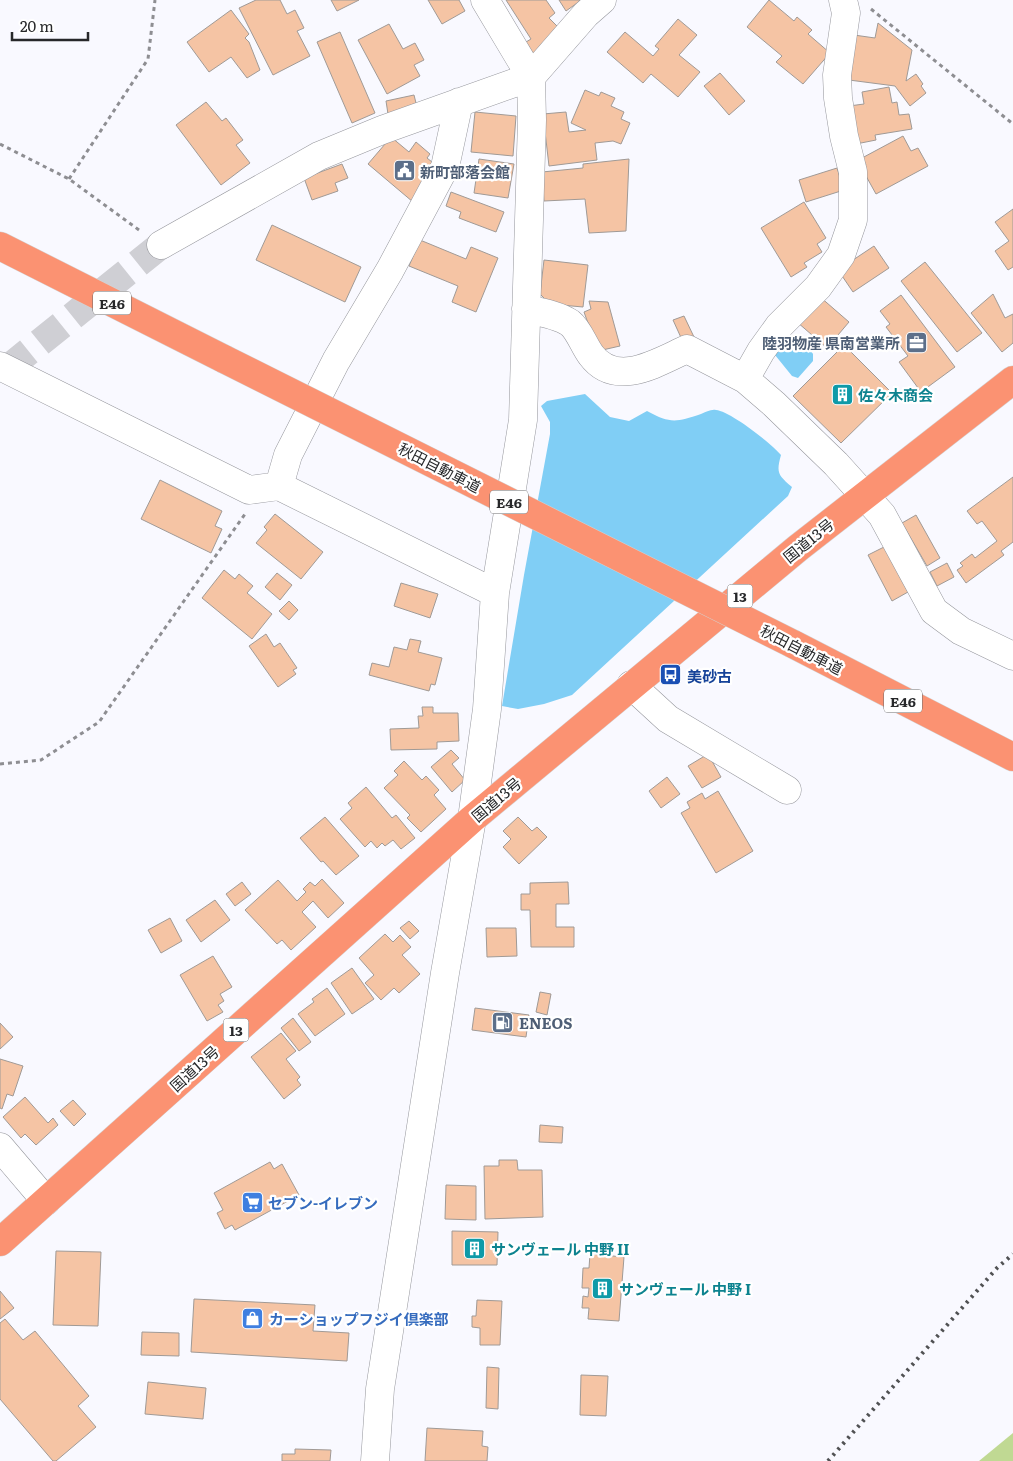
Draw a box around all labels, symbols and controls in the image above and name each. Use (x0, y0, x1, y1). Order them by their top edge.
scale bar (12, 10, 89, 42)
text: 20 m (20, 14, 54, 37)
public building icon: 新町部落会館 (392, 159, 416, 183)
place label: 新町部落会館 (420, 160, 510, 183)
road number: E46 (93, 292, 131, 314)
office icon: 陸羽物産 県南営業所 (904, 330, 928, 354)
place label: 陸羽物産 県南営業所 (762, 331, 900, 354)
building icon: 佐々木商会 (830, 382, 854, 406)
place label: 佐々木商会 (858, 383, 933, 406)
street label: 秋田自動車道 (395, 436, 485, 498)
road number: E46 (490, 491, 528, 514)
street label: 国道13号 (778, 512, 838, 568)
road number: 13 (728, 584, 752, 608)
street label: 秋田自動車道 (757, 618, 847, 680)
bus stop icon: 美砂古 (659, 663, 683, 687)
place label: 美砂古 (687, 664, 732, 687)
road number: E46 (884, 689, 922, 712)
street label: 国道13号 (466, 771, 526, 827)
fuel station icon: ENEOS (491, 1010, 515, 1034)
place label: ENEOS (519, 1011, 572, 1034)
road number: 13 (224, 1018, 248, 1042)
street label: 国道13号 (164, 1040, 224, 1096)
supermarket icon: セブン-イレブン (240, 1190, 264, 1214)
place label: セブン-イレブン (268, 1191, 378, 1214)
building icon: サンヴェール 中野 II (463, 1236, 487, 1260)
place label: サンヴェール 中野 II (491, 1237, 630, 1260)
building icon: サンヴェール 中野 I (591, 1276, 615, 1300)
place label: サンヴェール 中野 I (619, 1277, 751, 1300)
shop icon: カーショップフジイ倶楽部 (241, 1306, 265, 1330)
place label: カーショップフジイ倶楽部 (269, 1307, 449, 1330)

